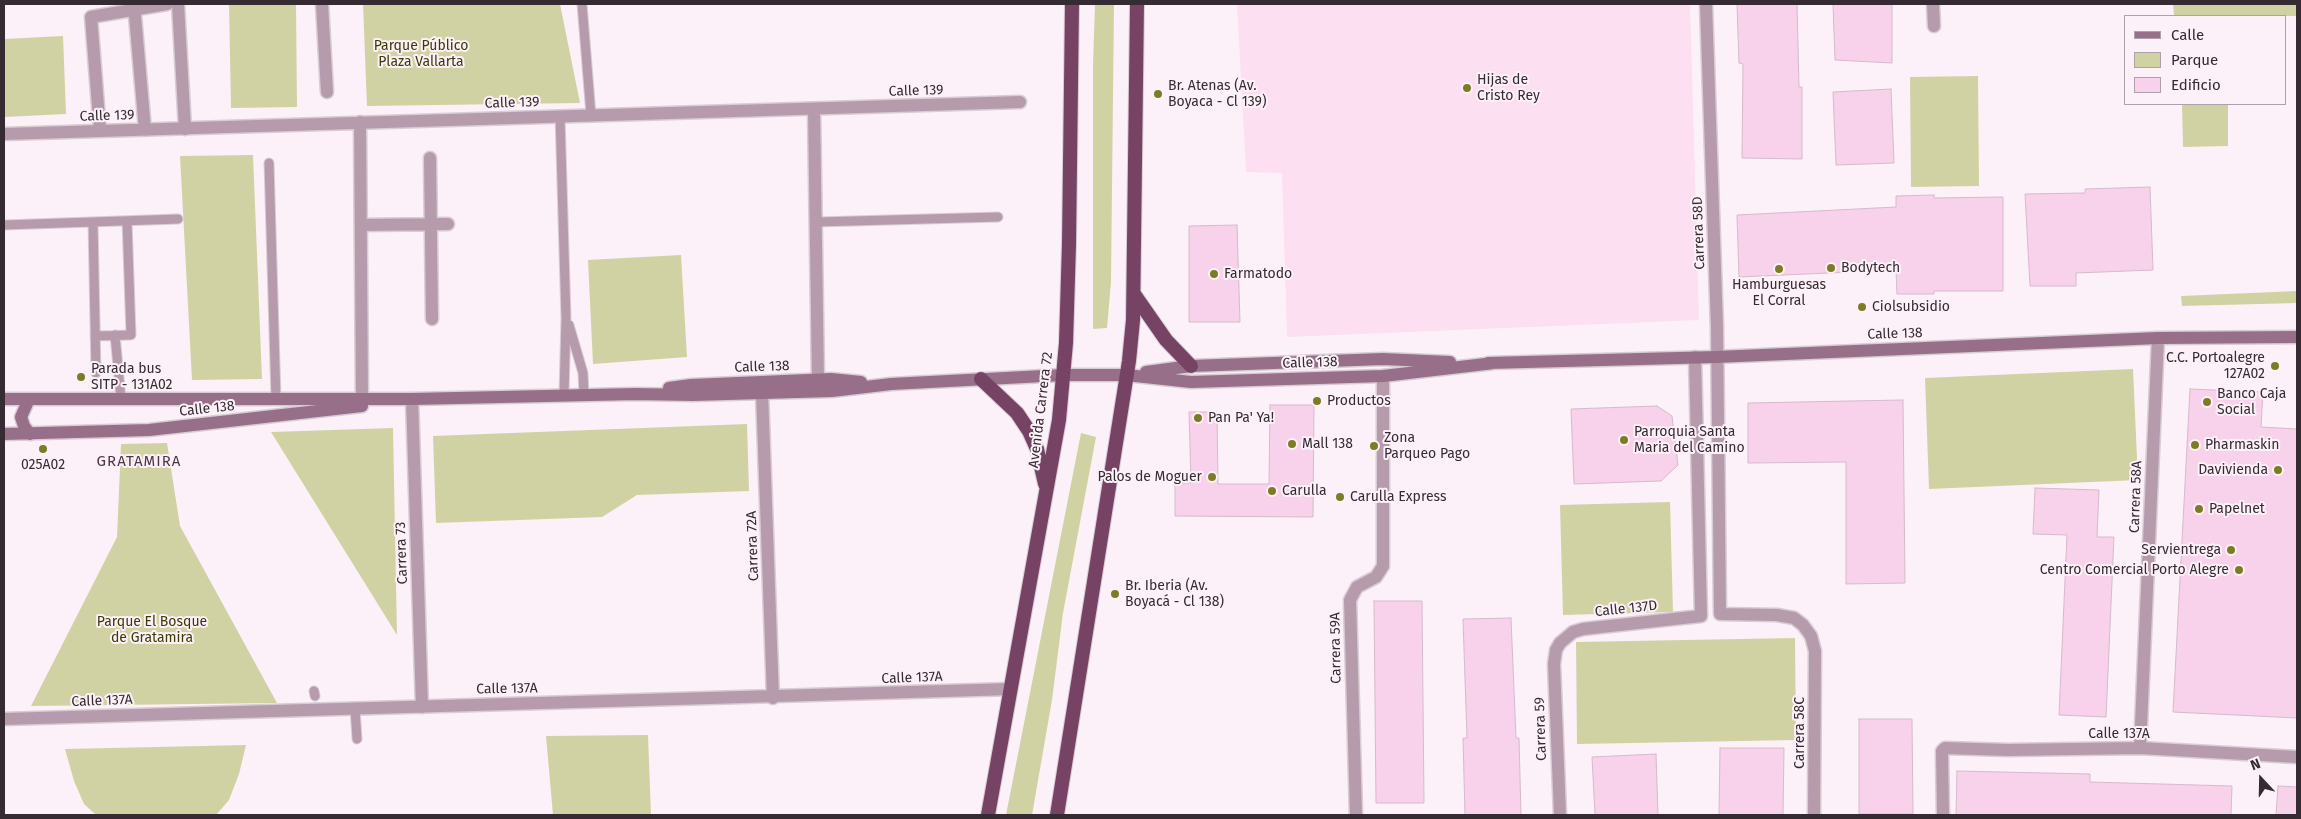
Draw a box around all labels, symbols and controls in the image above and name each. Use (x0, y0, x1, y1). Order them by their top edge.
legend (2124, 15, 2286, 105)
text: Calle (2171, 26, 2204, 44)
park label: Parque Público Plaza Vallarta (374, 38, 468, 70)
text: Parque (2171, 51, 2218, 69)
place label: Hijas de Cristo Rey (1477, 72, 1540, 104)
text: Edificio (2171, 76, 2221, 94)
place label: Br. Atenas (Av. Boyaca - Cl 139) (1168, 78, 1266, 110)
street label: Calle 139 (888, 82, 944, 100)
marker: Hijas de Cristo Rey (1461, 82, 1473, 94)
marker: Br. Atenas (Av. Boyaca - Cl 139) (1152, 88, 1164, 100)
street label: Calle 139 (484, 94, 540, 112)
street label: Calle 139 (79, 107, 135, 125)
street label: Carrera 58D (1689, 196, 1709, 270)
place label: Bodytech (1841, 260, 1900, 276)
marker: Bodytech (1825, 262, 1837, 274)
marker: Hamburguesas El Corral (1773, 263, 1785, 275)
place label: Farmatodo (1224, 266, 1292, 282)
marker: Farmatodo (1208, 268, 1220, 280)
place label: Hamburguesas El Corral (1732, 277, 1826, 310)
place label: Ciolsubsidio (1872, 299, 1950, 315)
marker: Ciolsubsidio (1856, 301, 1868, 313)
street label: Calle 138 (1867, 325, 1923, 343)
place label: C.C. Portoalegre 127A02 (2166, 350, 2265, 382)
street label: Avenida Carrera 72 (1026, 351, 1056, 469)
street label: Calle 138 (1282, 354, 1338, 372)
street label: Calle 138 (734, 358, 790, 376)
marker: C.C. Portoalegre 127A02 (2269, 360, 2281, 372)
place label: Parada bus SITP - 131A02 (91, 361, 173, 394)
marker: Parada bus SITP - 131A02 (75, 371, 87, 383)
place label: Banco Caja Social (2217, 386, 2286, 418)
place label: Productos (1327, 393, 1391, 409)
marker: Productos (1311, 395, 1323, 407)
marker: Banco Caja Social (2201, 396, 2213, 408)
street label: Calle 138 (179, 398, 235, 420)
place label: Pan Pa' Ya! (1208, 410, 1274, 426)
marker: Pan Pa' Ya! (1192, 412, 1204, 424)
place label: Parroquia Santa Maria del Camino (1634, 424, 1745, 457)
place label: Zona Parqueo Pago (1384, 430, 1470, 462)
marker: Parroquia Santa Maria del Camino (1618, 434, 1630, 446)
place label: Mall 138 (1302, 436, 1353, 452)
place label: Pharmaskin (2205, 437, 2279, 453)
marker: Mall 138 (1286, 438, 1298, 450)
marker: Pharmaskin (2189, 439, 2201, 451)
marker: Zona Parqueo Pago (1368, 440, 1380, 452)
marker: 025A02 (37, 443, 49, 455)
district label: GRATAMIRA (96, 453, 182, 471)
place label: 025A02 (21, 457, 65, 473)
street label: Carrera 58A (2126, 461, 2146, 533)
place label: Davivienda (2198, 462, 2268, 478)
marker: Davivienda (2272, 464, 2284, 476)
place label: Palos de Moguer (1098, 469, 1202, 485)
marker: Palos de Moguer (1206, 471, 1218, 483)
place label: Carulla (1282, 483, 1327, 499)
marker: Carulla (1266, 485, 1278, 497)
place label: Carulla Express (1350, 489, 1446, 505)
marker: Carulla Express (1334, 491, 1346, 503)
place label: Papelnet (2209, 501, 2265, 517)
marker: Papelnet (2193, 503, 2205, 515)
street label: Carrera 72A (743, 510, 763, 582)
street label: Carrera 73 (393, 521, 411, 585)
place label: Servientrega (2141, 542, 2221, 558)
marker: Servientrega (2225, 544, 2237, 556)
place label: Centro Comercial Porto Alegre (2040, 562, 2229, 578)
marker: Centro Comercial Porto Alegre (2233, 564, 2245, 576)
place label: Br. Iberia (Av. Boyacá - Cl 138) (1125, 578, 1224, 610)
marker: Br. Iberia (Av. Boyacá - Cl 138) (1109, 588, 1121, 600)
street label: Calle 137D (1594, 597, 1658, 621)
street label: Carrera 59A (1327, 612, 1345, 684)
park label: Parque El Bosque de Gratamira (97, 614, 207, 646)
street label: Calle 137A (881, 669, 943, 687)
street label: Calle 137A (476, 680, 538, 698)
street label: Calle 137A (71, 692, 133, 710)
street label: Carrera 59 (1531, 697, 1551, 761)
street label: Carrera 58C (1792, 697, 1808, 769)
street label: Calle 137A (2088, 726, 2150, 742)
north arrow (2236, 754, 2286, 804)
text: N (2248, 755, 2263, 774)

